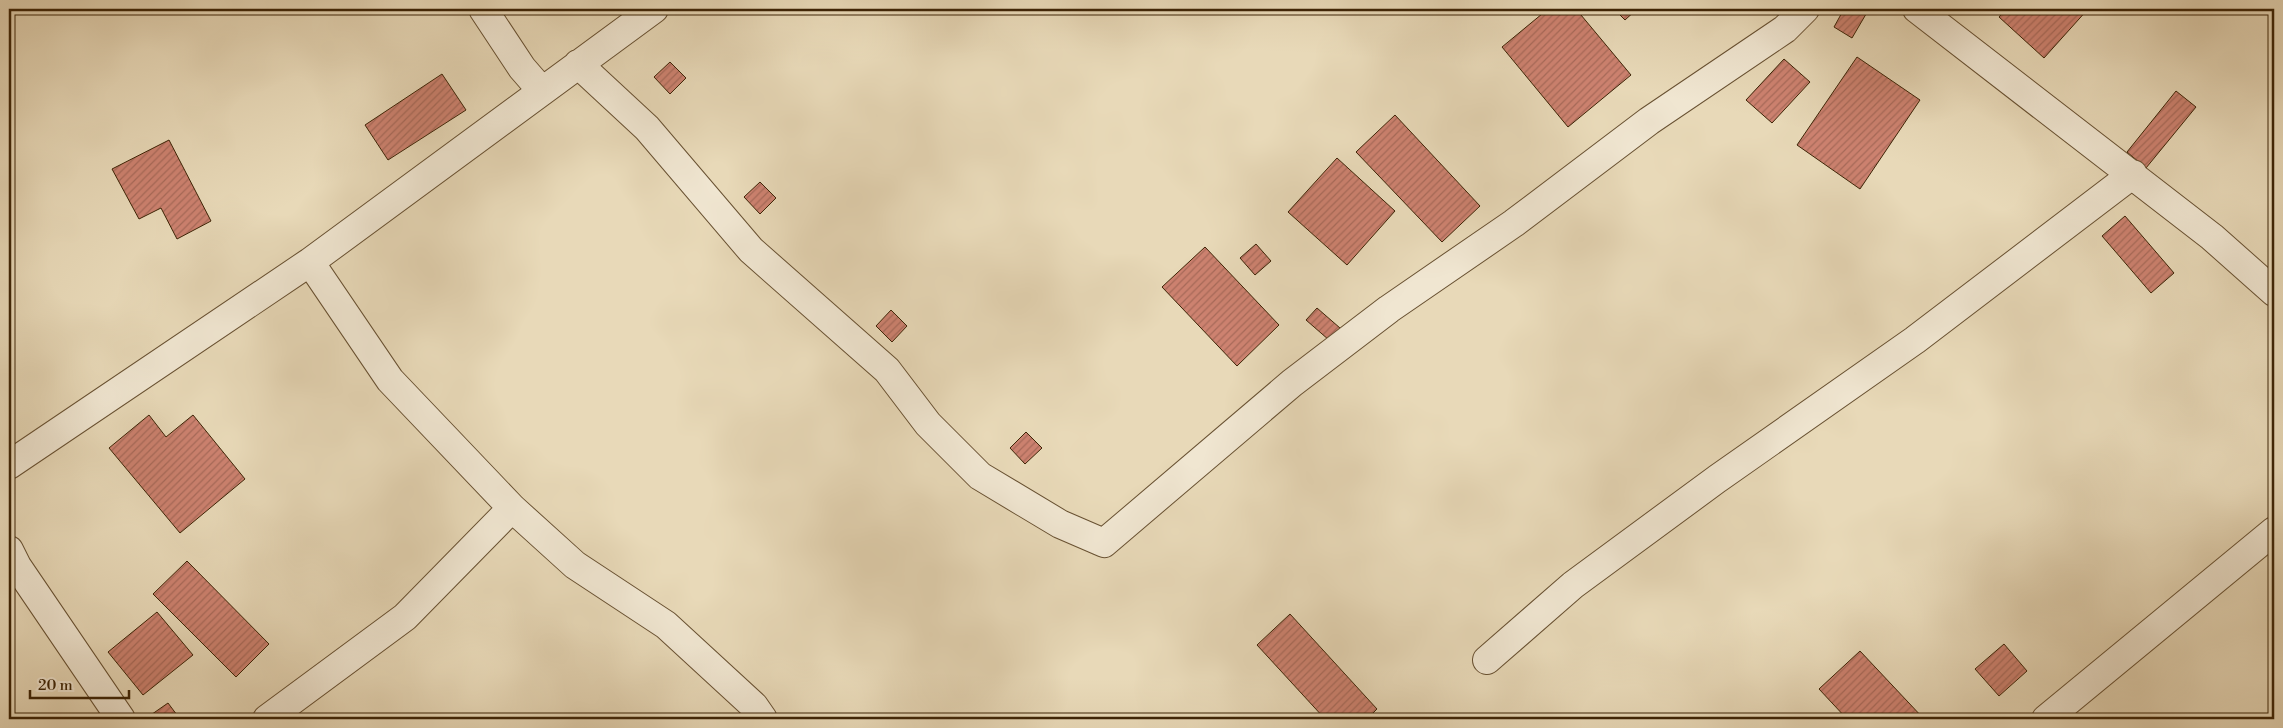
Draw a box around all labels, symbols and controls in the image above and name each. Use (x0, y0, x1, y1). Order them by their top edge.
scale bar (30, 668, 129, 700)
text: 20 m (38, 676, 73, 695)

